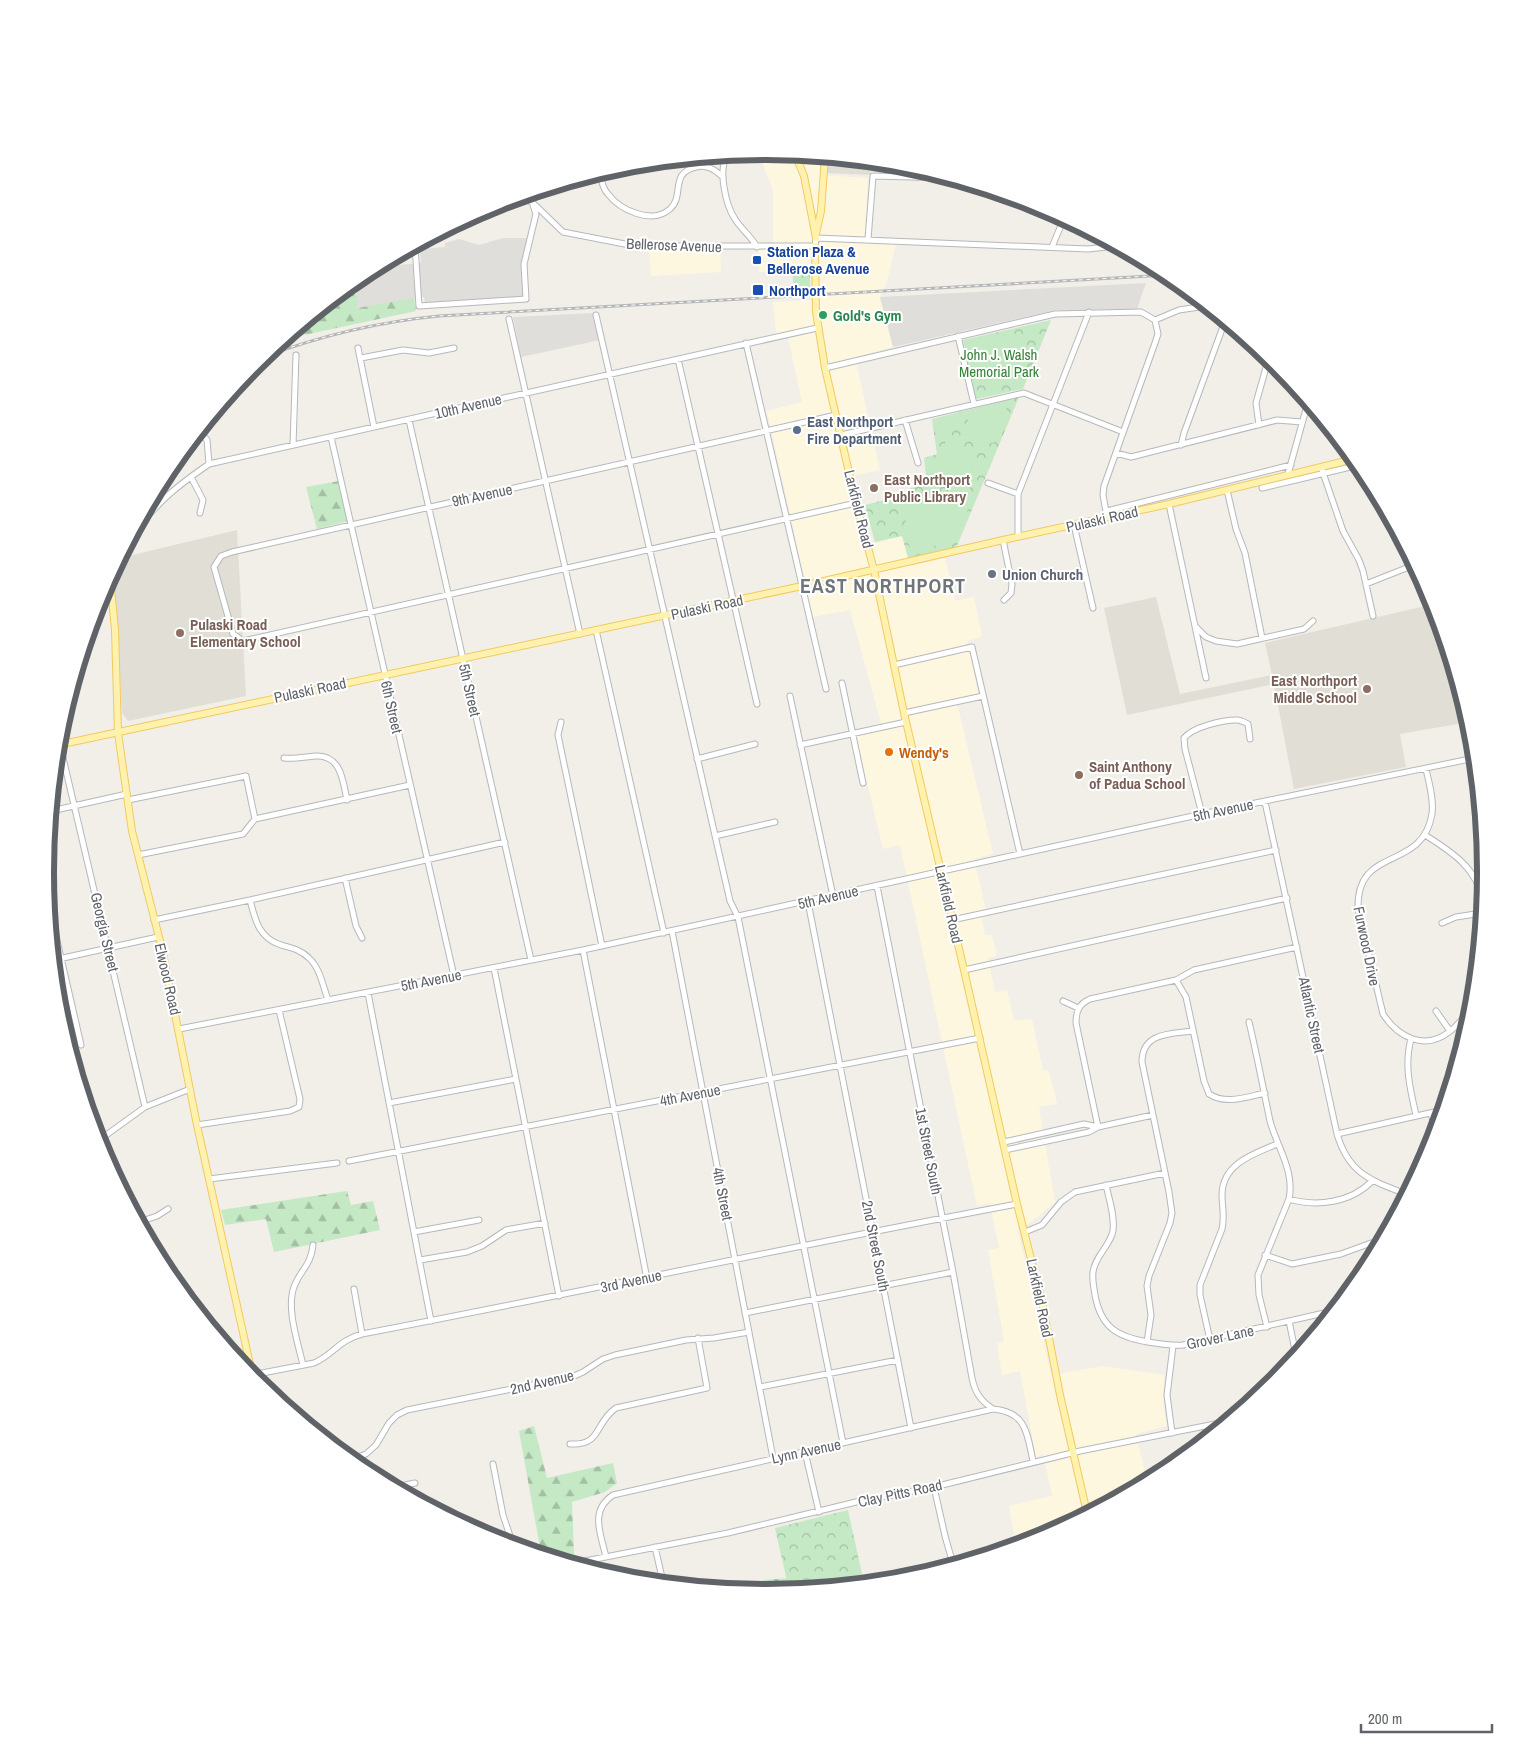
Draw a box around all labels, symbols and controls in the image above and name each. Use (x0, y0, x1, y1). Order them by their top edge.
street label: Bellerose Avenue (626, 233, 722, 257)
place label: Station Plaza & Bellerose Avenue (767, 241, 869, 279)
marker: Station Plaza & Bellerose Avenue (751, 254, 763, 266)
place label: Northport (769, 280, 826, 301)
marker: Northport (751, 283, 765, 297)
place label: Gold's Gym (833, 305, 902, 326)
marker: Gold's Gym (817, 309, 829, 321)
park label: John J. Walsh Memorial Park (959, 344, 1040, 382)
street label: 10th Avenue (432, 388, 504, 424)
place label: East Northport Fire Department (807, 411, 901, 449)
marker: East Northport Fire Department (791, 424, 803, 436)
street label: Larkfield Road (839, 468, 879, 550)
place label: East Northport Public Library (884, 469, 970, 507)
street label: 9th Avenue (450, 478, 514, 512)
marker: East Northport Public Library (868, 482, 880, 494)
street label: Pulaski Road (1064, 501, 1140, 537)
place label: Union Church (1002, 564, 1083, 585)
marker: Union Church (986, 568, 998, 580)
district label: EAST NORTHPORT (800, 572, 966, 599)
street label: Pulaski Road (669, 589, 745, 625)
place label: Pulaski Road Elementary School (190, 614, 301, 652)
marker: Pulaski Road Elementary School (174, 627, 186, 639)
street label: 5th Street (454, 662, 486, 719)
place label: East Northport Middle School (1271, 670, 1357, 708)
street label: Pulaski Road (272, 672, 348, 708)
street label: 6th Street (376, 679, 408, 736)
marker: East Northport Middle School (1361, 683, 1373, 695)
place label: Wendy's (899, 742, 949, 763)
marker: Wendy's (883, 746, 895, 758)
place label: Saint Anthony of Padua School (1089, 756, 1185, 794)
marker: Saint Anthony of Padua School (1073, 769, 1085, 781)
street label: 5th Avenue (1191, 793, 1255, 827)
street label: Larkfield Road (930, 863, 968, 945)
street label: 5th Avenue (796, 880, 860, 914)
street label: Georgia Street (86, 890, 124, 974)
street label: Furwood Drive (1348, 904, 1386, 988)
street label: Elwood Road (150, 941, 186, 1017)
street label: 5th Avenue (399, 964, 463, 996)
street label: Atlantic Street (1293, 974, 1330, 1056)
street label: 4th Avenue (658, 1079, 722, 1111)
street label: 1st Street South (910, 1106, 948, 1196)
street label: 4th Street (708, 1166, 739, 1223)
street label: 2nd Street South (857, 1199, 895, 1293)
street label: Larkfield Road (1021, 1257, 1059, 1339)
street label: 3rd Avenue (598, 1264, 664, 1298)
street label: Grover Lane (1184, 1320, 1256, 1354)
street label: 2nd Avenue (508, 1364, 576, 1400)
street label: Lynn Avenue (769, 1433, 843, 1469)
street label: Clay Pitts Road (856, 1474, 944, 1512)
scale bar (1361, 1702, 1492, 1734)
text: 200 m (1368, 1708, 1402, 1729)

